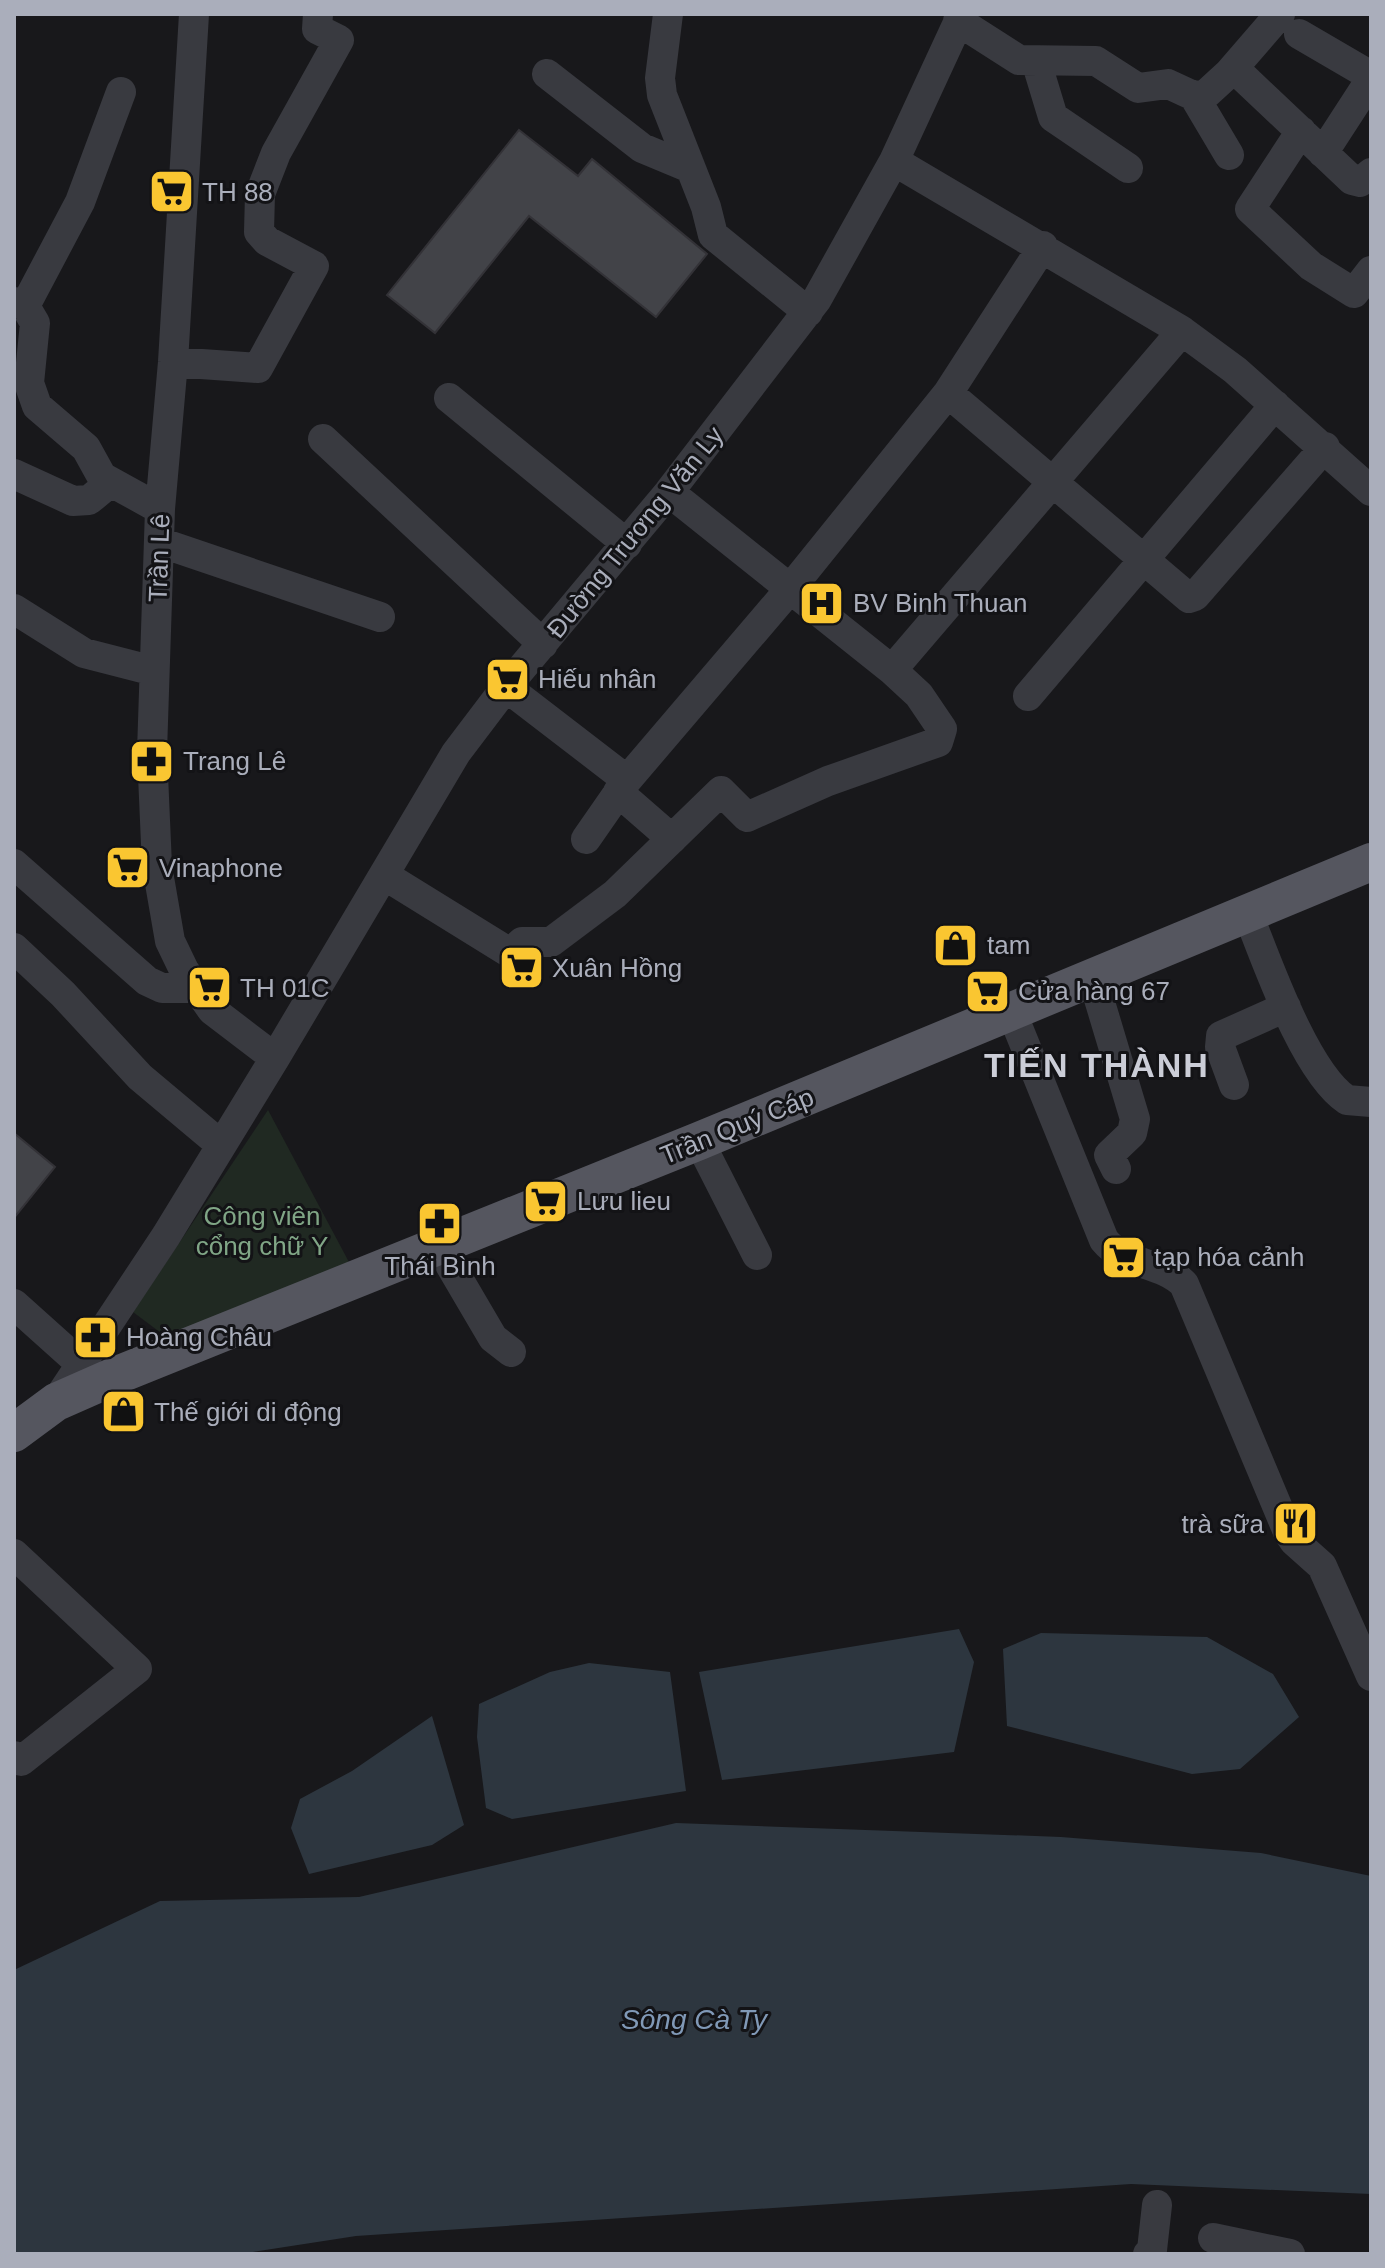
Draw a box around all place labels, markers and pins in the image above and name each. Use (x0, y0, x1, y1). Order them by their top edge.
supermarket icon: TH 88 (147, 168, 195, 216)
place label: TH 88 (202, 177, 273, 207)
hospital icon: BV Binh Thuan (798, 579, 846, 627)
place label: BV Binh Thuan (853, 588, 1027, 618)
supermarket icon: Hiếu nhân (483, 655, 531, 703)
place label: Hiếu nhân (538, 664, 657, 694)
pharmacy icon: Trang Lê (128, 737, 176, 785)
place label: Trang Lê (183, 746, 286, 776)
supermarket icon: Vinaphone (104, 844, 152, 892)
place label: Vinaphone (159, 853, 283, 883)
shop icon: tam (932, 921, 980, 969)
place label: tam (987, 930, 1030, 960)
supermarket icon: Xuân Hồng (497, 944, 545, 992)
place label: Xuân Hồng (552, 953, 682, 983)
supermarket icon: TH 01C (185, 964, 233, 1012)
supermarket icon: Cửa hàng 67 (963, 967, 1011, 1015)
place label: TH 01C (240, 973, 330, 1003)
place label: Cửa hàng 67 (1018, 976, 1170, 1006)
supermarket icon: Lưu lieu (522, 1177, 570, 1225)
place label: Lưu lieu (577, 1186, 671, 1216)
pharmacy icon: Thái Bình (416, 1199, 464, 1247)
supermarket icon: tạp hóa cảnh (1099, 1233, 1147, 1281)
place label: tạp hóa cảnh (1154, 1242, 1304, 1272)
place label: Thái Bình (384, 1251, 496, 1281)
pharmacy icon: Hoàng Châu (71, 1313, 119, 1361)
place label: Hoàng Châu (126, 1322, 272, 1352)
shop icon: Thế giới di động (99, 1388, 147, 1436)
place label: Thế giới di động (154, 1397, 342, 1427)
restaurant icon: trà sữa (1271, 1500, 1319, 1548)
place label: trà sữa (1182, 1509, 1265, 1539)

